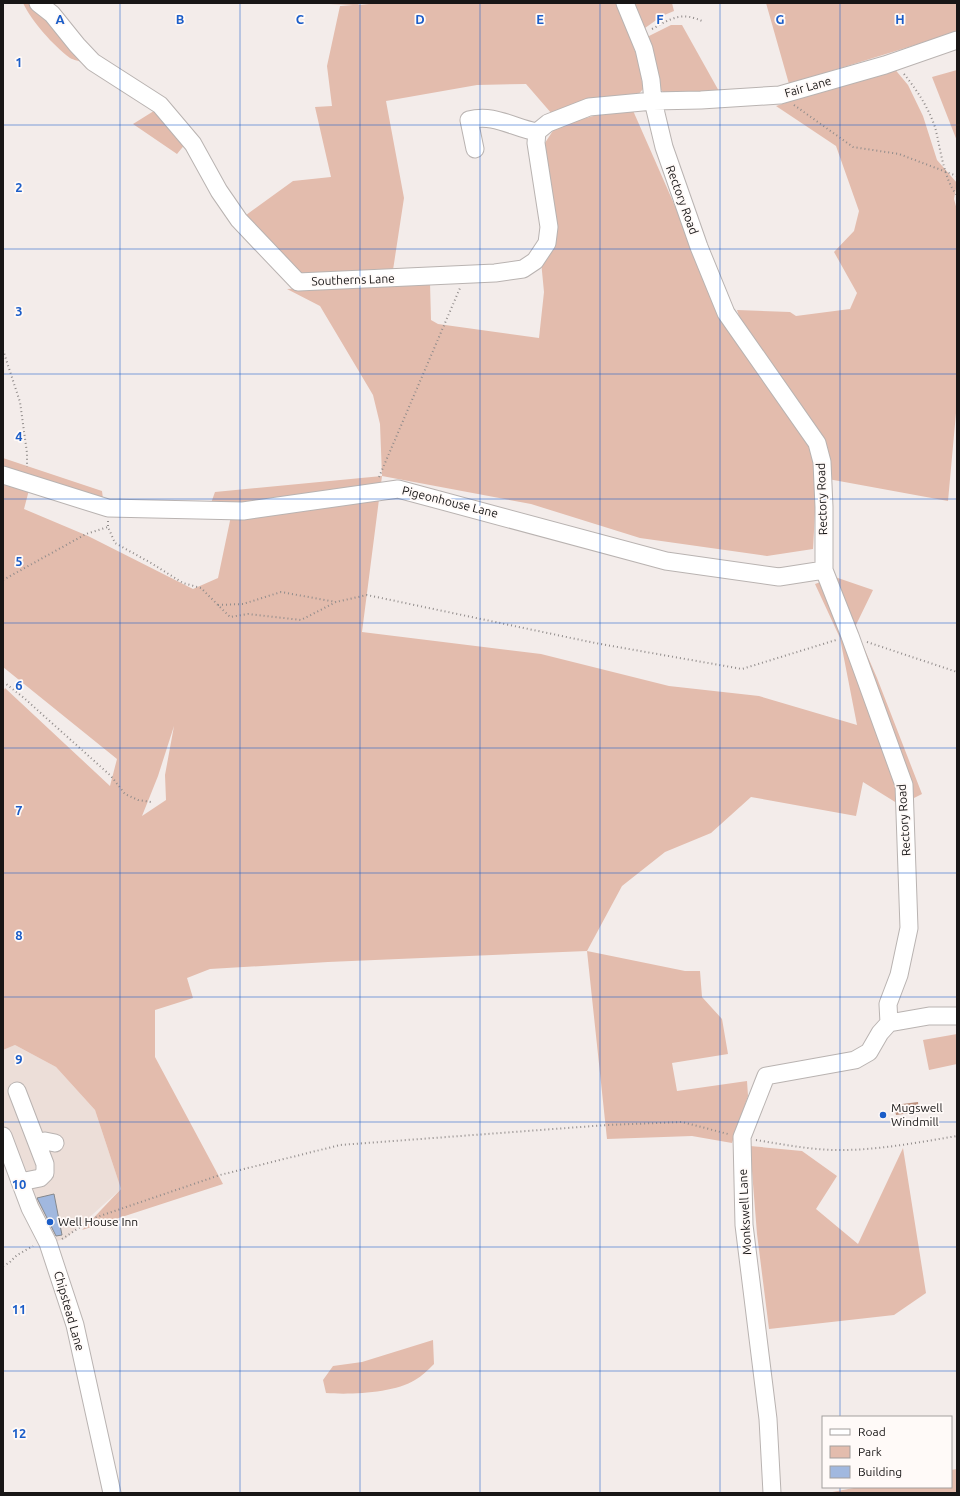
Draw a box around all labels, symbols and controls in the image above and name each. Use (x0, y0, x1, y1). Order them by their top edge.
text: A (55, 12, 65, 26)
text: B (176, 12, 185, 26)
text: C (296, 12, 305, 26)
text: D (415, 12, 425, 26)
text: E (536, 12, 544, 26)
text: F (656, 12, 664, 26)
text: G (776, 12, 785, 26)
text: H (895, 12, 905, 26)
text: 1 (15, 55, 23, 69)
street label: Fair Lane (783, 74, 833, 99)
street label: Rectory Road (664, 164, 701, 236)
text: 2 (15, 180, 23, 194)
street label: Southerns Lane (311, 272, 395, 287)
text: 3 (15, 304, 23, 318)
text: 4 (15, 429, 23, 443)
street label: Rectory Road (814, 463, 829, 535)
street label: Pigeonhouse Lane (401, 483, 500, 520)
text: 5 (15, 554, 23, 568)
text: 6 (15, 678, 23, 692)
street label: Rectory Road (894, 783, 913, 857)
text: 7 (15, 803, 23, 817)
text: 8 (15, 928, 23, 942)
text: 9 (15, 1052, 23, 1066)
place label: Mugswell Windmill (891, 1101, 943, 1128)
marker: Mugswell Windmill (878, 1110, 888, 1120)
street label: Monkswell Lane (736, 1169, 753, 1255)
text: 10 (12, 1177, 26, 1191)
place label: Well House Inn (58, 1215, 138, 1228)
marker: Well House Inn (45, 1217, 55, 1227)
street label: Chipstead Lane (52, 1269, 87, 1352)
text: 11 (12, 1302, 26, 1316)
legend (822, 1416, 952, 1488)
text: Road (858, 1425, 886, 1438)
text: 12 (12, 1426, 26, 1440)
text: Park (858, 1445, 882, 1458)
text: Building (858, 1465, 902, 1478)

